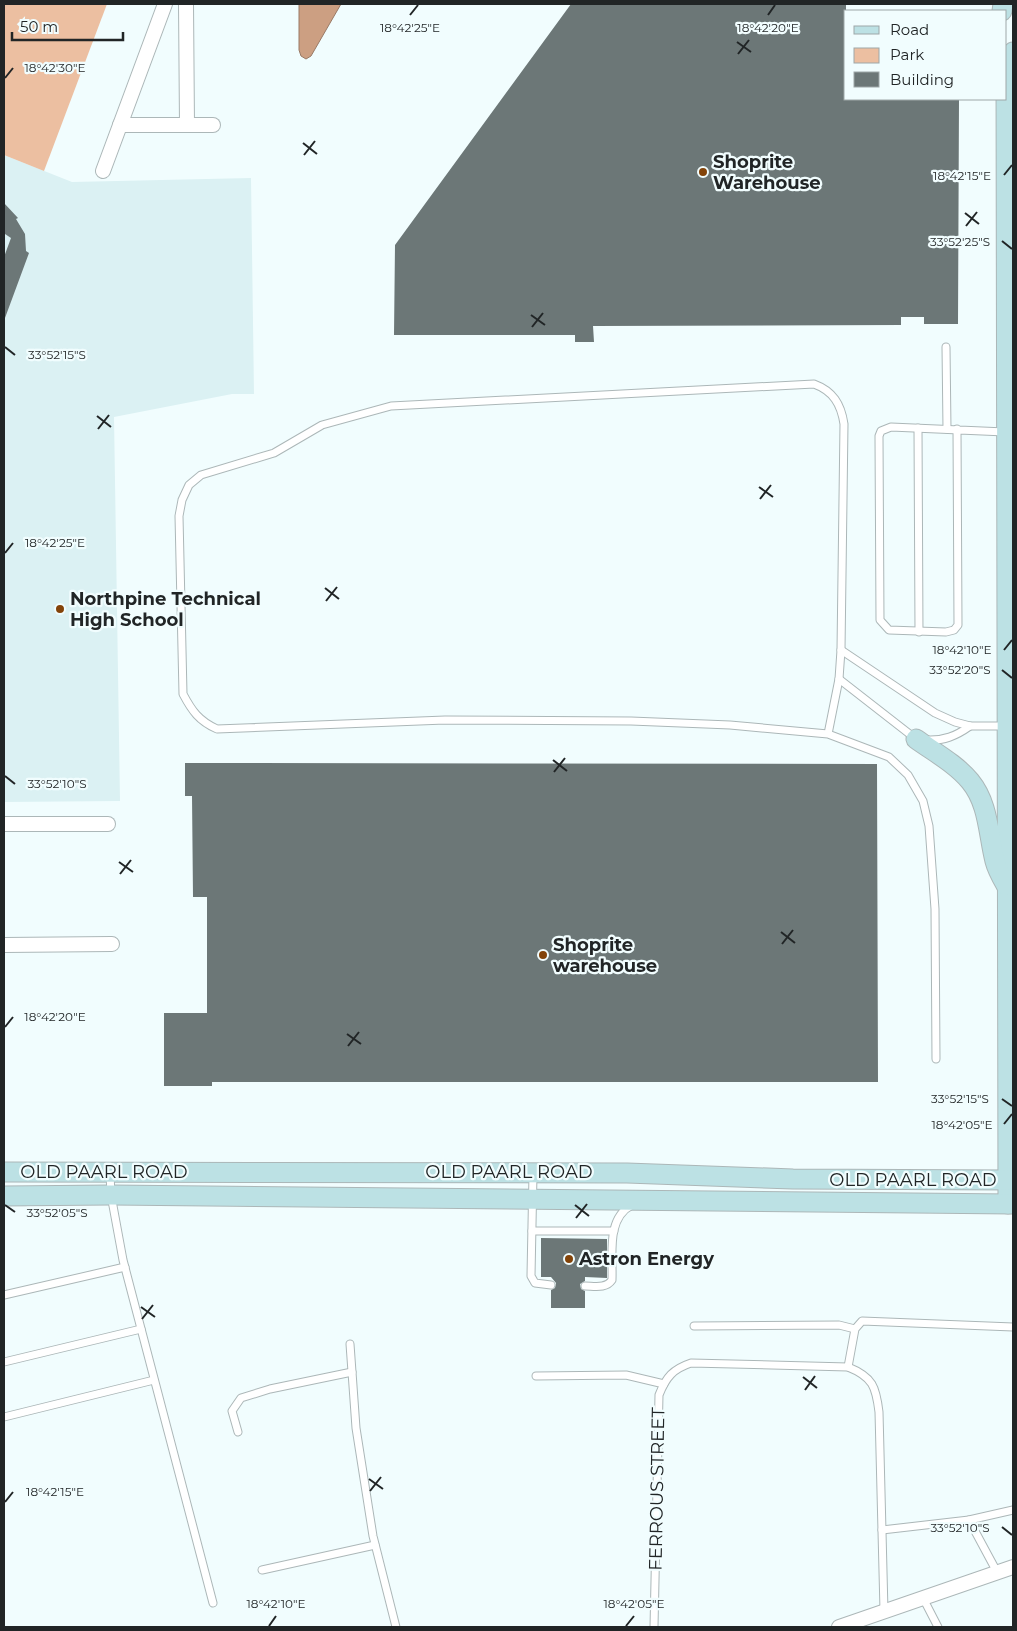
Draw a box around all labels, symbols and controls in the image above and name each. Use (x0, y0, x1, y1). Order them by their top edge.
scale bar (12, 10, 124, 42)
legend (844, 10, 1007, 100)
text: 50 m (20, 17, 58, 36)
text: 18°42'25"E (380, 20, 440, 35)
text: 18°42'20"E (737, 20, 799, 35)
text: Road (890, 20, 929, 39)
text: Park (890, 45, 924, 64)
text: 18°42'30"E (24, 60, 86, 75)
text: Building (890, 70, 954, 89)
place label: Shoprite Warehouse (713, 151, 821, 194)
marker: Shoprite Warehouse (697, 166, 709, 178)
text: 18°42'15"E (933, 168, 991, 183)
text: 33°52'25"S (930, 234, 990, 249)
text: 33°52'15"S (28, 347, 86, 362)
text: 18°42'25"E (25, 535, 85, 550)
place label: Northpine Technical High School (70, 588, 261, 631)
marker: Northpine Technical High School (54, 603, 66, 615)
text: 18°42'10"E (932, 642, 992, 657)
text: 33°52'20"S (929, 662, 991, 677)
text: 33°52'10"S (27, 776, 87, 791)
place label: Shoprite warehouse (553, 934, 657, 977)
marker: Shoprite warehouse (537, 949, 549, 961)
text: 18°42'20"E (24, 1009, 86, 1024)
text: 33°52'15"S (931, 1091, 989, 1106)
text: 18°42'05"E (931, 1117, 993, 1132)
street label: OLD PAARL ROAD (20, 1161, 188, 1183)
street label: OLD PAARL ROAD (425, 1161, 593, 1183)
street label: OLD PAARL ROAD (829, 1169, 997, 1191)
text: 33°52'05"S (26, 1205, 88, 1220)
place label: Astron Energy (578, 1248, 714, 1270)
marker: Astron Energy (563, 1253, 575, 1265)
street label: FERROUS STREET (645, 1407, 669, 1571)
text: 18°42'15"E (26, 1484, 84, 1499)
text: 33°52'10"S (930, 1520, 990, 1535)
text: 18°42'10"E (246, 1596, 306, 1611)
text: 18°42'05"E (603, 1596, 665, 1611)

